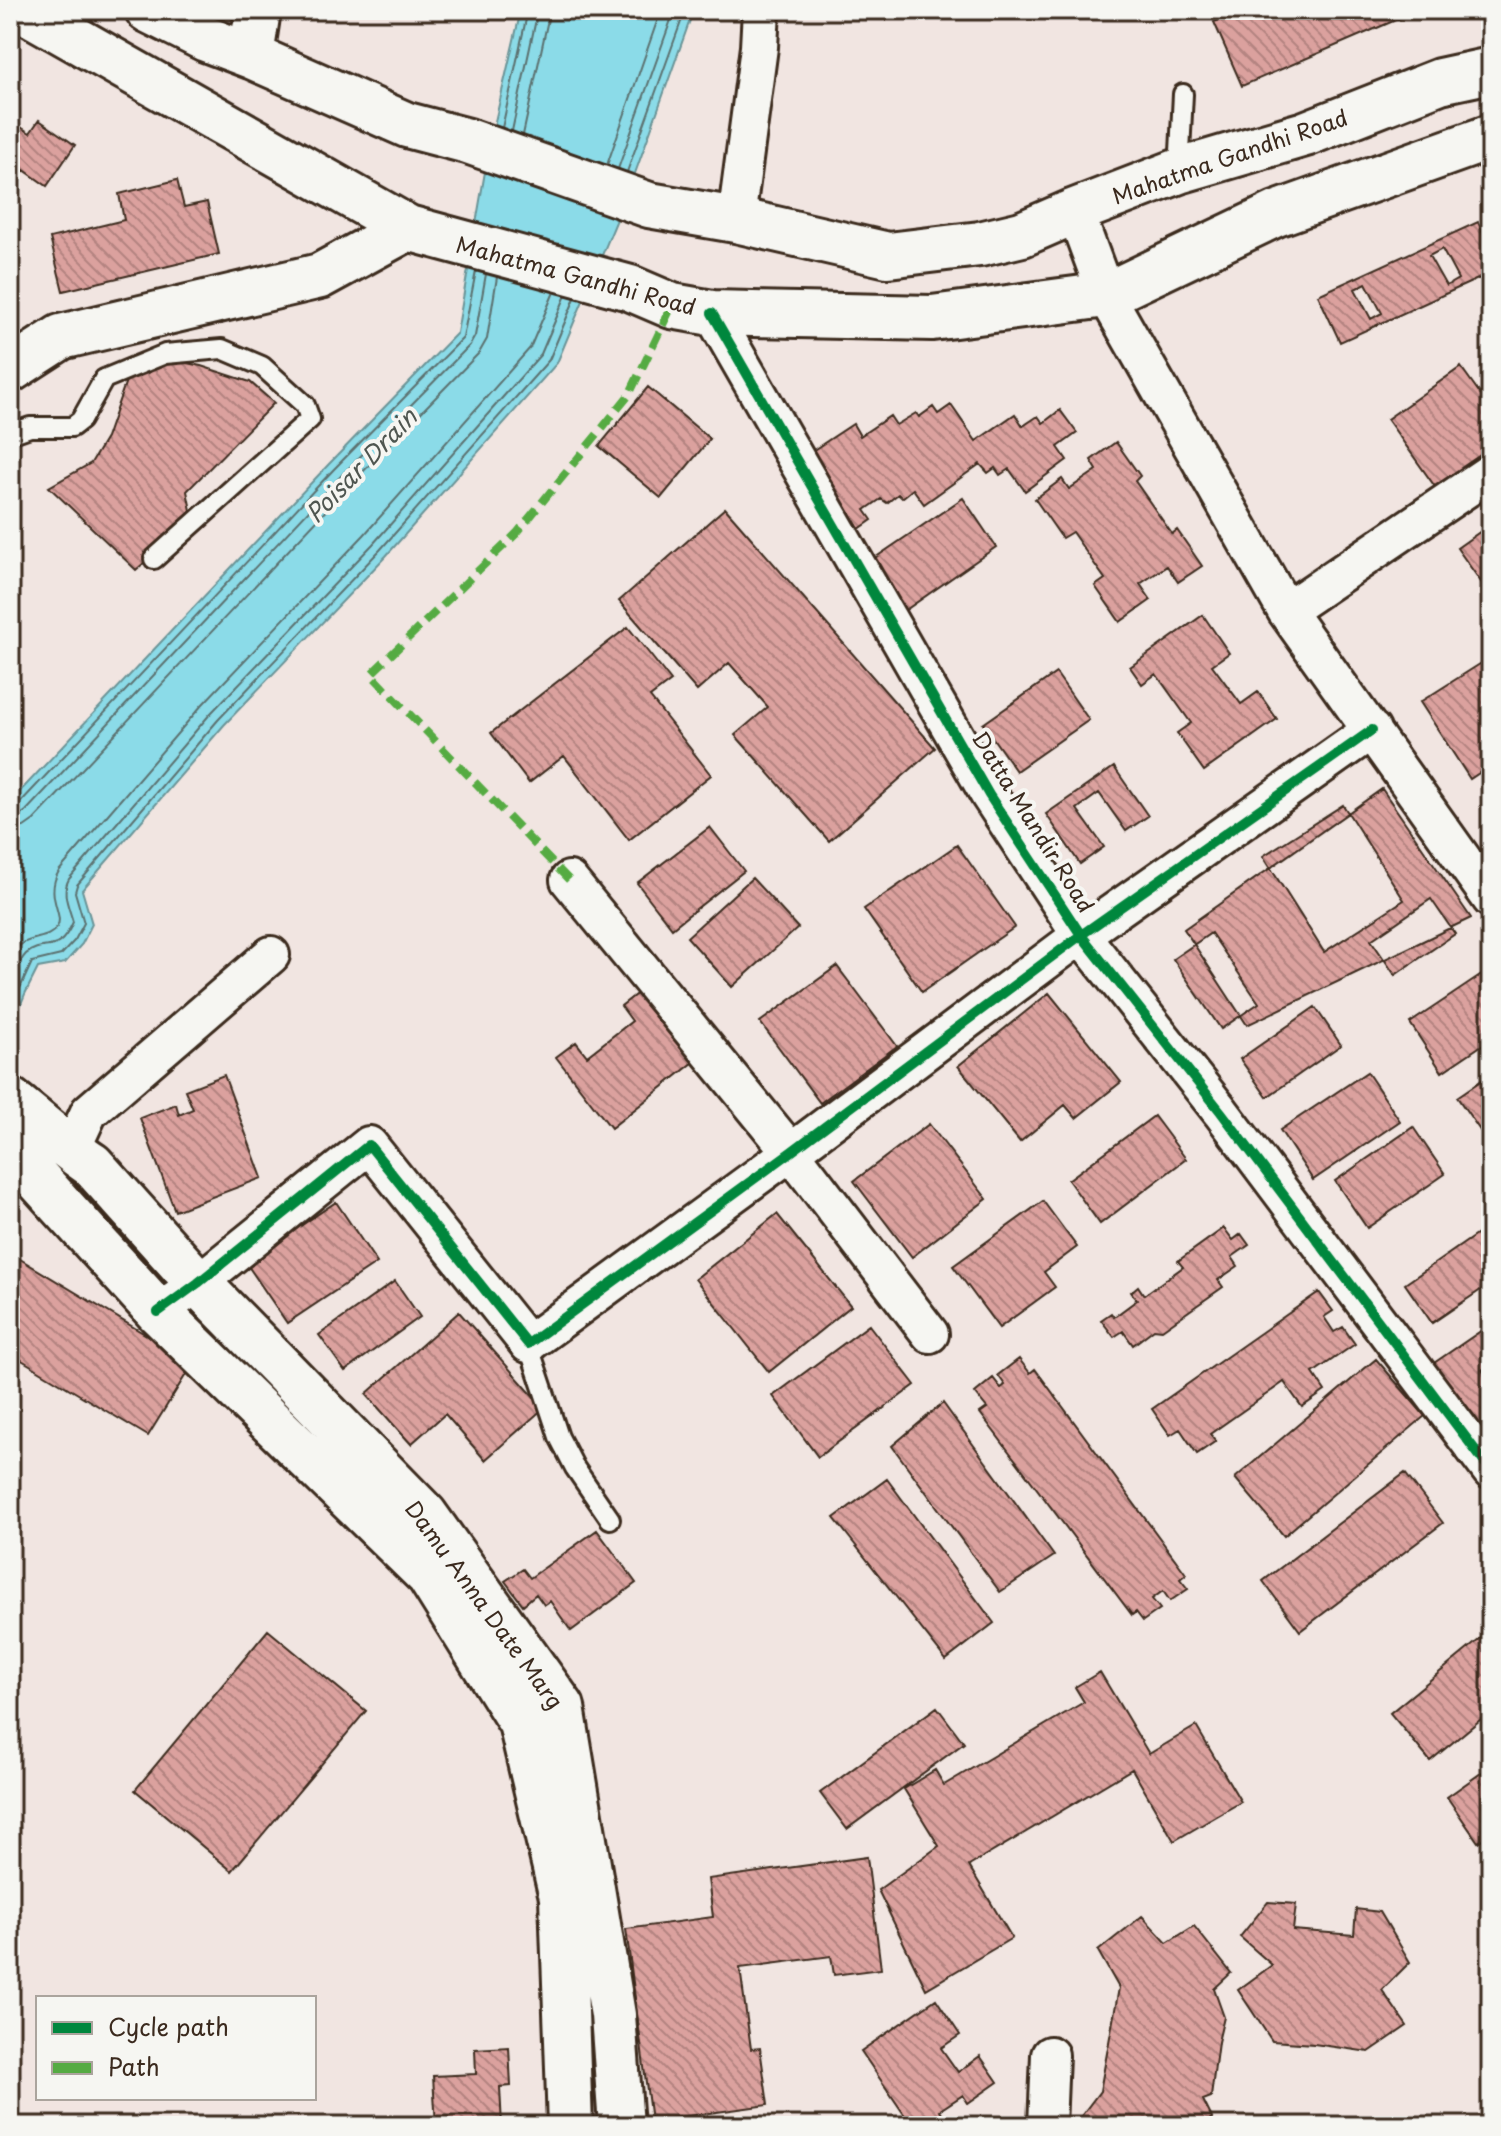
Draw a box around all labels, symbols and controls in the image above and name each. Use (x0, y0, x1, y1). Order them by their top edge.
street label: Mahatma Gandhi Road (1107, 100, 1352, 211)
street label: Mahatma Gandhi Road (453, 227, 700, 322)
water label: Poisar Drain (297, 399, 425, 530)
street label: Datta Mandir Road (965, 724, 1104, 918)
street label: Damu Anna Date Marg (398, 1493, 572, 1715)
legend (36, 1996, 316, 2100)
text: Cycle path (108, 2008, 229, 2044)
text: Path (108, 2048, 160, 2084)

